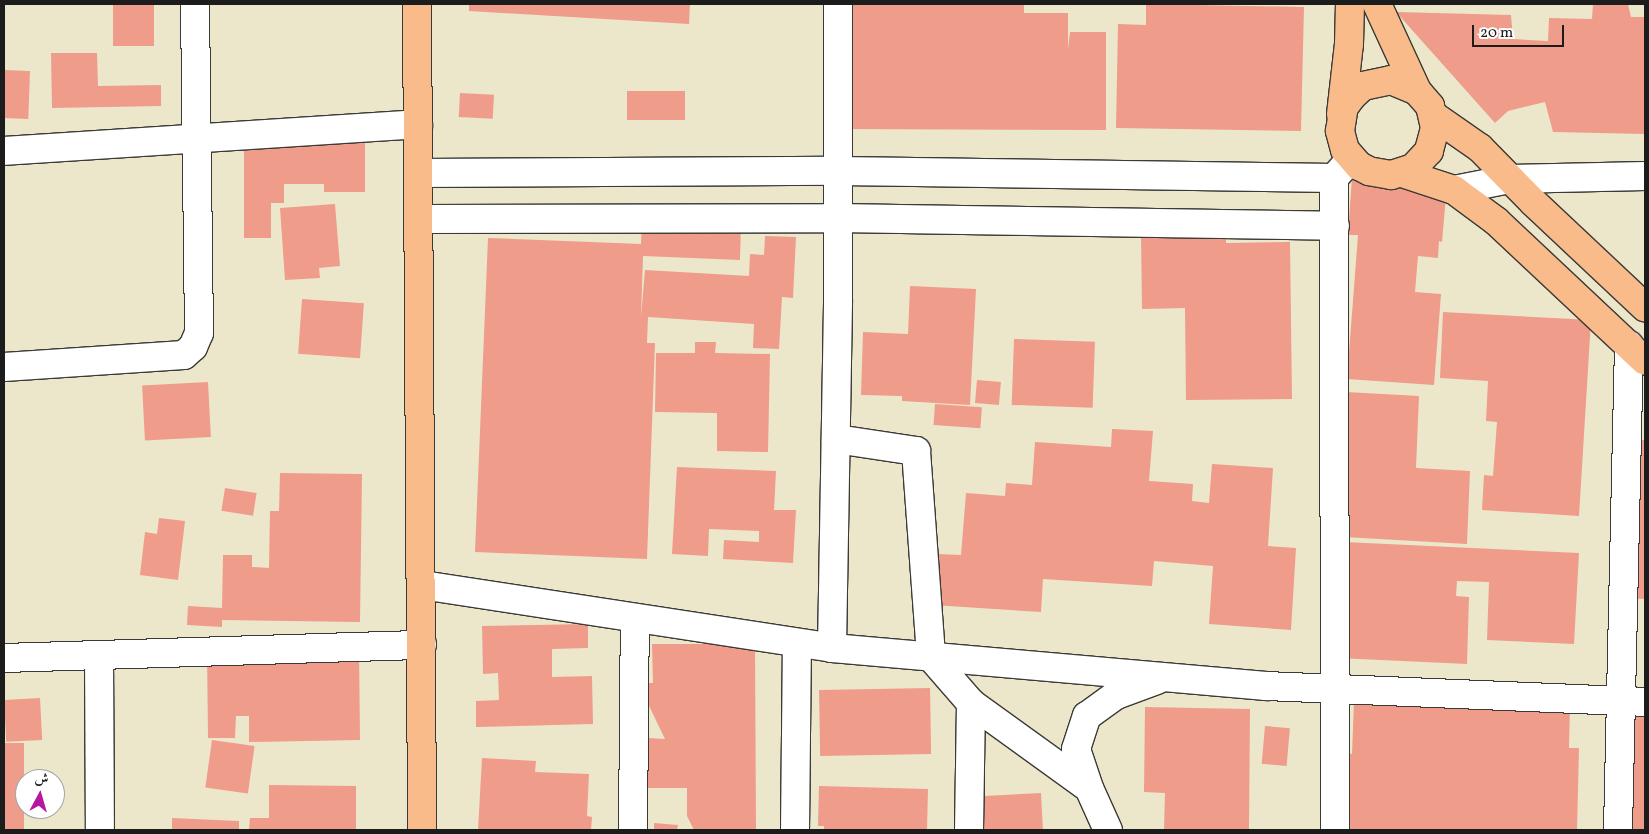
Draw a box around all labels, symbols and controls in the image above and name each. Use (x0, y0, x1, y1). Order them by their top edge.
scale bar (1474, 15, 1566, 47)
text: 20 m (1480, 23, 1513, 44)
north arrow (15, 769, 65, 819)
text: ش (34, 769, 49, 790)

